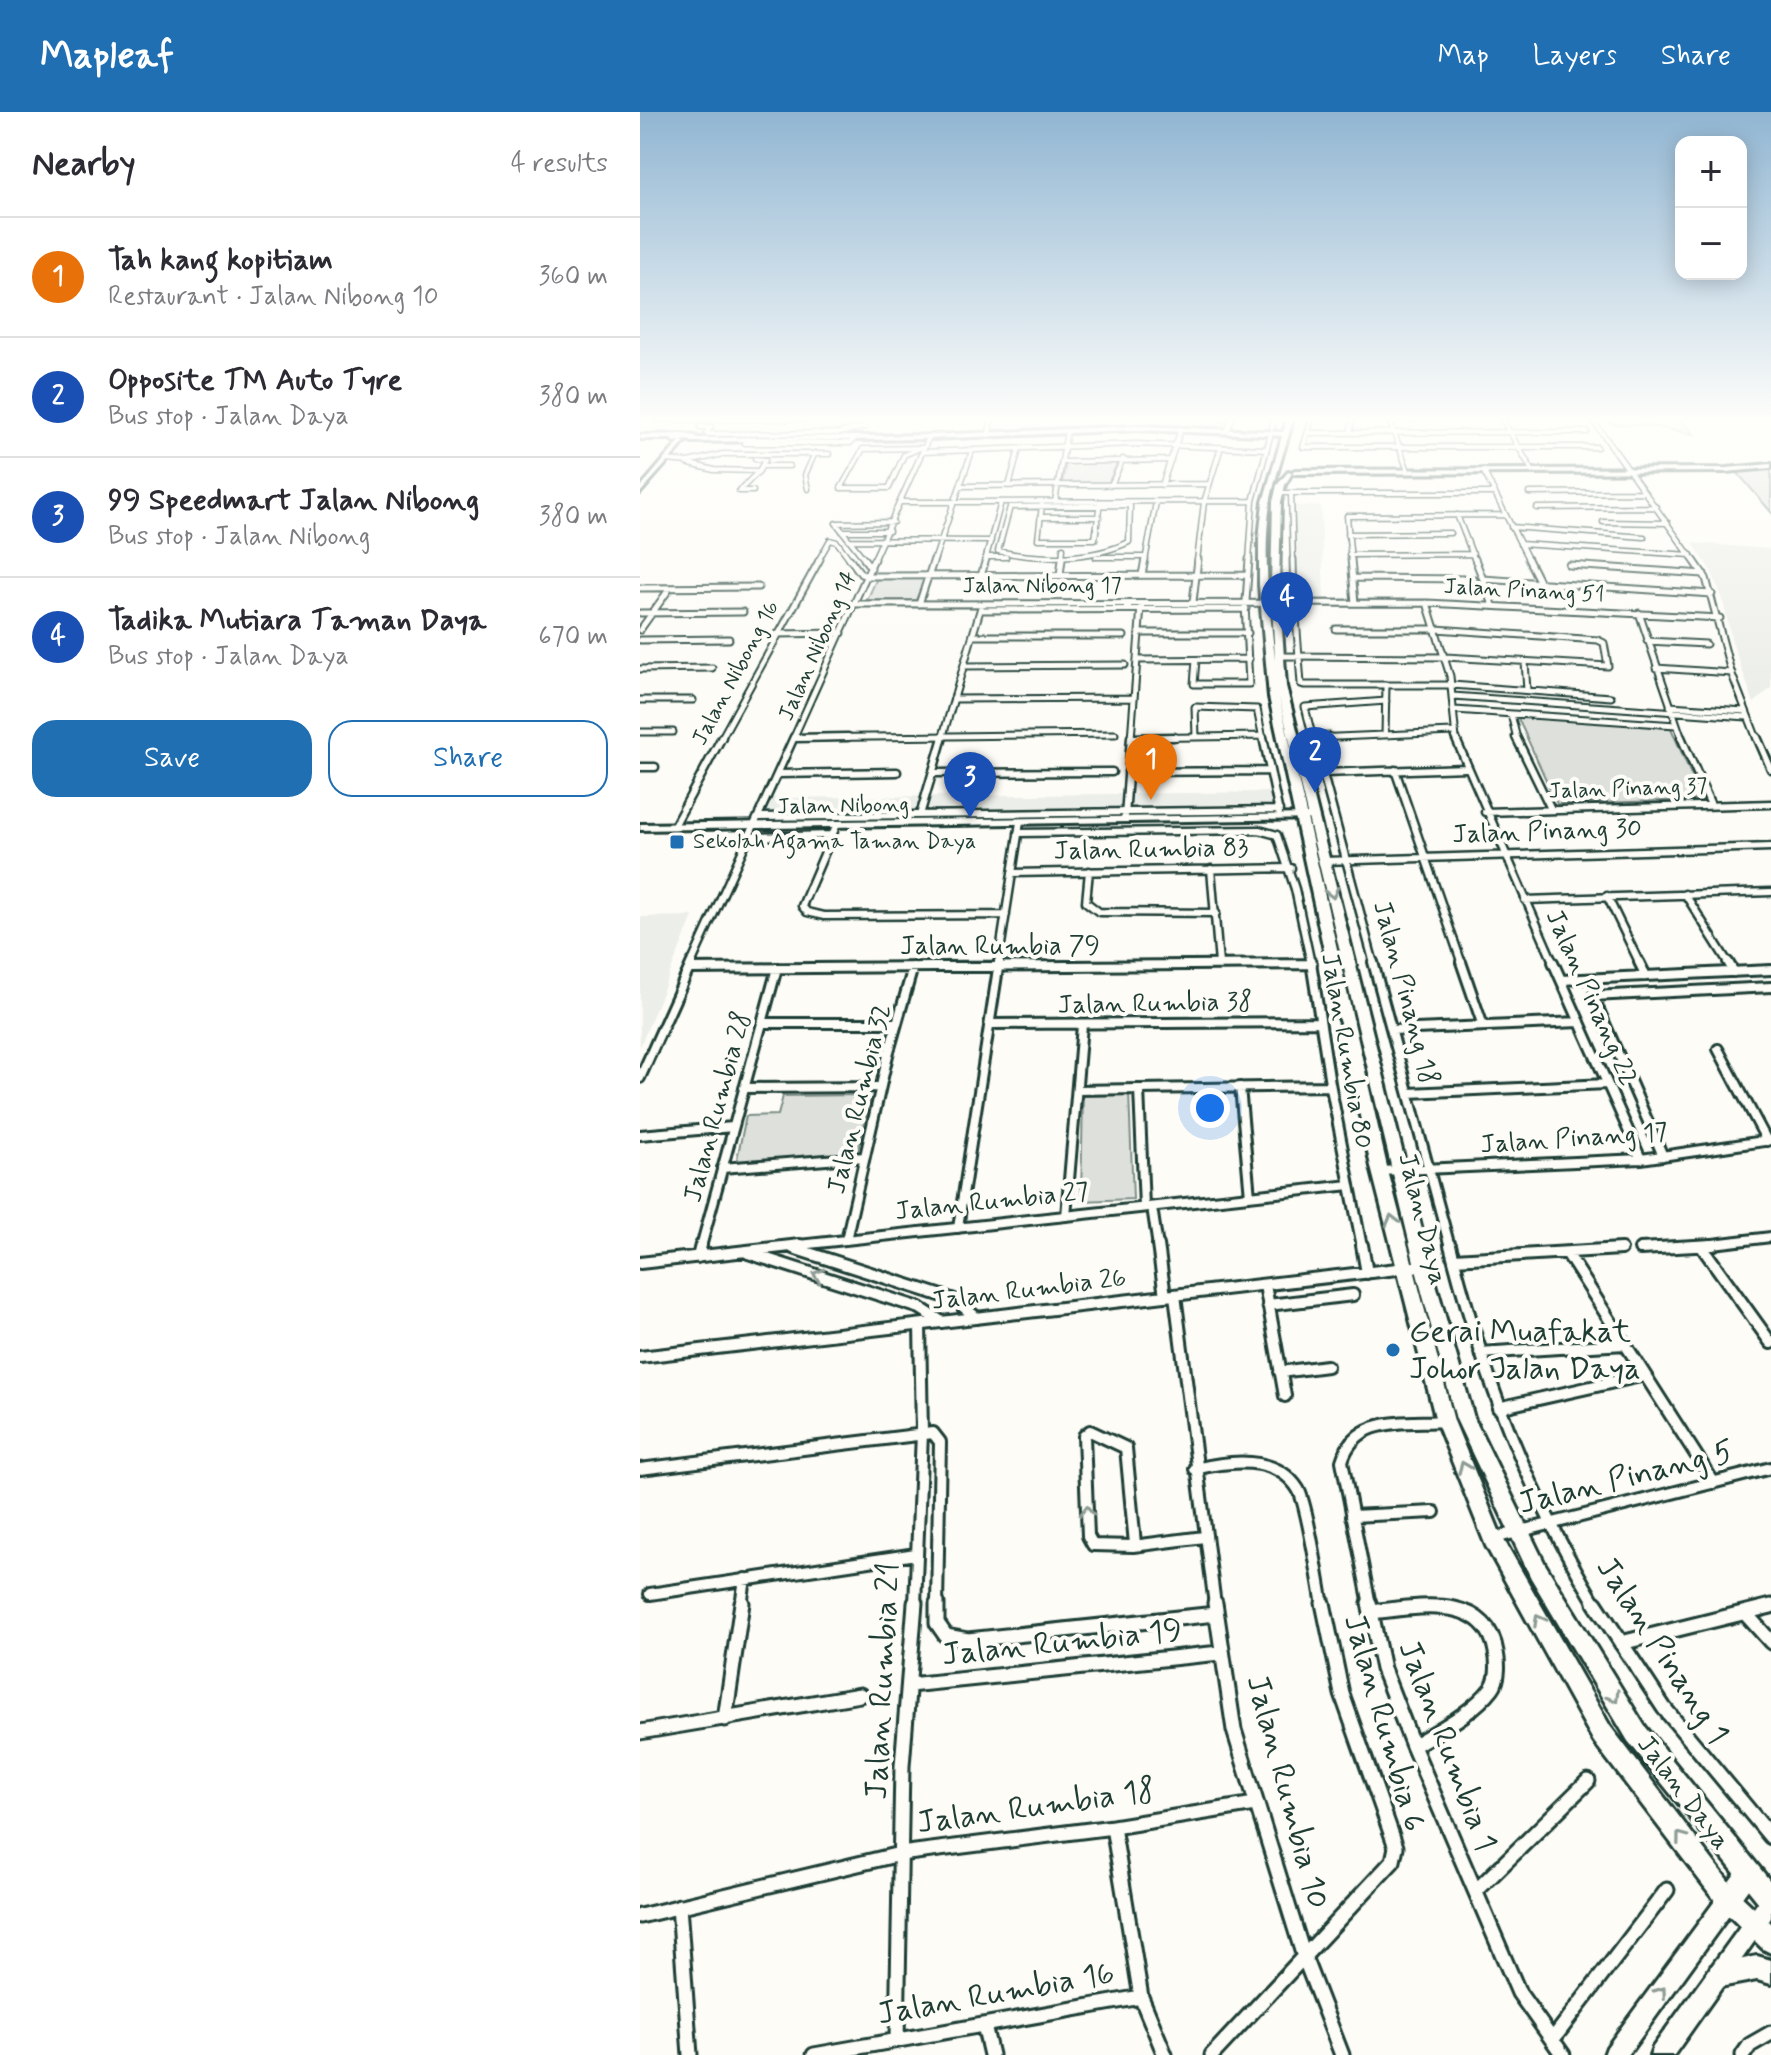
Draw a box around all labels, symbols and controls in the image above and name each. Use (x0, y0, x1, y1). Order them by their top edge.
text: Mapleaf (40, 32, 174, 81)
text: Map (1438, 38, 1489, 75)
text: Layers (1533, 38, 1617, 75)
text: Share (1661, 38, 1731, 75)
map controls (1675, 136, 1747, 280)
button: + (1675, 136, 1747, 208)
text: Nearby (32, 142, 136, 187)
text: 4 results (511, 147, 608, 181)
button: − (1675, 208, 1747, 280)
text: Tah kang kopitiam (108, 241, 333, 280)
text: 1 (52, 260, 64, 294)
text: 360 m (539, 260, 608, 294)
text: Restaurant · Jalan Nibong 10 (108, 280, 439, 314)
text: Opposite TM Auto Tyre (108, 361, 402, 400)
text: 2 (52, 380, 64, 414)
text: 380 m (539, 380, 608, 414)
text: Bus stop · Jalan Daya (108, 400, 349, 434)
text: 99 Speedmart Jalan Nibong (108, 481, 479, 520)
text: 3 (52, 500, 64, 534)
text: 380 m (539, 500, 608, 534)
text: Bus stop · Jalan Nibong (108, 520, 370, 554)
street label: Jalan Nibong 14 (772, 567, 865, 726)
street label: Jalan Nibong 17 (963, 572, 1122, 601)
pin: 4 (1261, 572, 1313, 638)
street label: Jalan Pinang 51 (1443, 573, 1605, 610)
street label: Jalan Nibong 16 (686, 596, 787, 751)
text: Tadika Mutiara Taman Daya (108, 601, 486, 640)
text: 4 (50, 620, 66, 654)
text: 670 m (538, 620, 608, 654)
text: Bus stop · Jalan Daya (108, 640, 349, 674)
button: Save (32, 720, 312, 797)
button: Share (328, 720, 608, 797)
pin: 2 (1289, 727, 1341, 793)
pin: 1 (1125, 734, 1177, 800)
pin: 3 (944, 752, 996, 818)
street label: Jalan Pinang 37 (1548, 772, 1708, 807)
street label: Jalan Nibong (777, 791, 909, 822)
street label: Jalan Pinang 30 (1452, 812, 1642, 852)
place label: Sekolah Agama Taman Daya (693, 828, 976, 859)
street label: Jalan Rumbia 83 (1053, 831, 1249, 869)
marker: Sekolah Agama Taman Daya (668, 833, 686, 851)
one-way arrow (1323, 886, 1340, 899)
street label: Jalan Pinang 18 (1364, 897, 1446, 1089)
street label: Jalan Pinang 22 (1537, 905, 1645, 1091)
street label: Jalan Rumbia 79 (900, 930, 1100, 964)
street label: Jalan Rumbia 80 (1312, 950, 1380, 1152)
street label: Jalan Rumbia 38 (1057, 985, 1253, 1023)
street label: Jalan Rumbia 32 (820, 1001, 900, 1197)
street label: Jalan Rumbia 28 (676, 1008, 760, 1206)
your location (1190, 1088, 1230, 1128)
street label: Jalan Pinang 17 (1479, 1115, 1669, 1163)
street label: Jalan Daya (1389, 1149, 1455, 1289)
street label: Jalan Rumbia 27 (893, 1175, 1091, 1229)
one-way arrow (1385, 1213, 1402, 1227)
street label: Jalan Rumbia 26 (930, 1261, 1128, 1319)
one-way arrow (811, 1268, 825, 1284)
place label: Gerai Muafakat Johor Jalan Daya (1409, 1311, 1641, 1390)
marker: Gerai Muafakat Johor Jalan Daya (1384, 1341, 1402, 1359)
street label: Jalan Pinang 5 (1514, 1431, 1738, 1525)
one-way arrow (1457, 1461, 1473, 1475)
one-way arrow (1078, 1504, 1095, 1517)
street label: Jalan Pinang 1 (1586, 1549, 1738, 1753)
street label: Jalan Rumbia 21 (856, 1561, 910, 1801)
street label: Jalan Rumbia 6 (1333, 1609, 1435, 1837)
street label: Jalan Rumbia 19 (940, 1610, 1184, 1676)
one-way arrow (1533, 1615, 1549, 1629)
street label: Jalan Rumbia 1 (1388, 1635, 1506, 1857)
street label: Jalan Rumbia 10 (1236, 1670, 1338, 1914)
one-way arrow (1604, 1688, 1620, 1703)
street label: Jalan Daya (1629, 1729, 1737, 1857)
street label: Jalan Rumbia 18 (914, 1770, 1158, 1844)
one-way arrow (1677, 1831, 1691, 1846)
street label: Jalan Rumbia 16 (874, 1952, 1118, 2036)
one-way arrow (1651, 1986, 1666, 2001)

